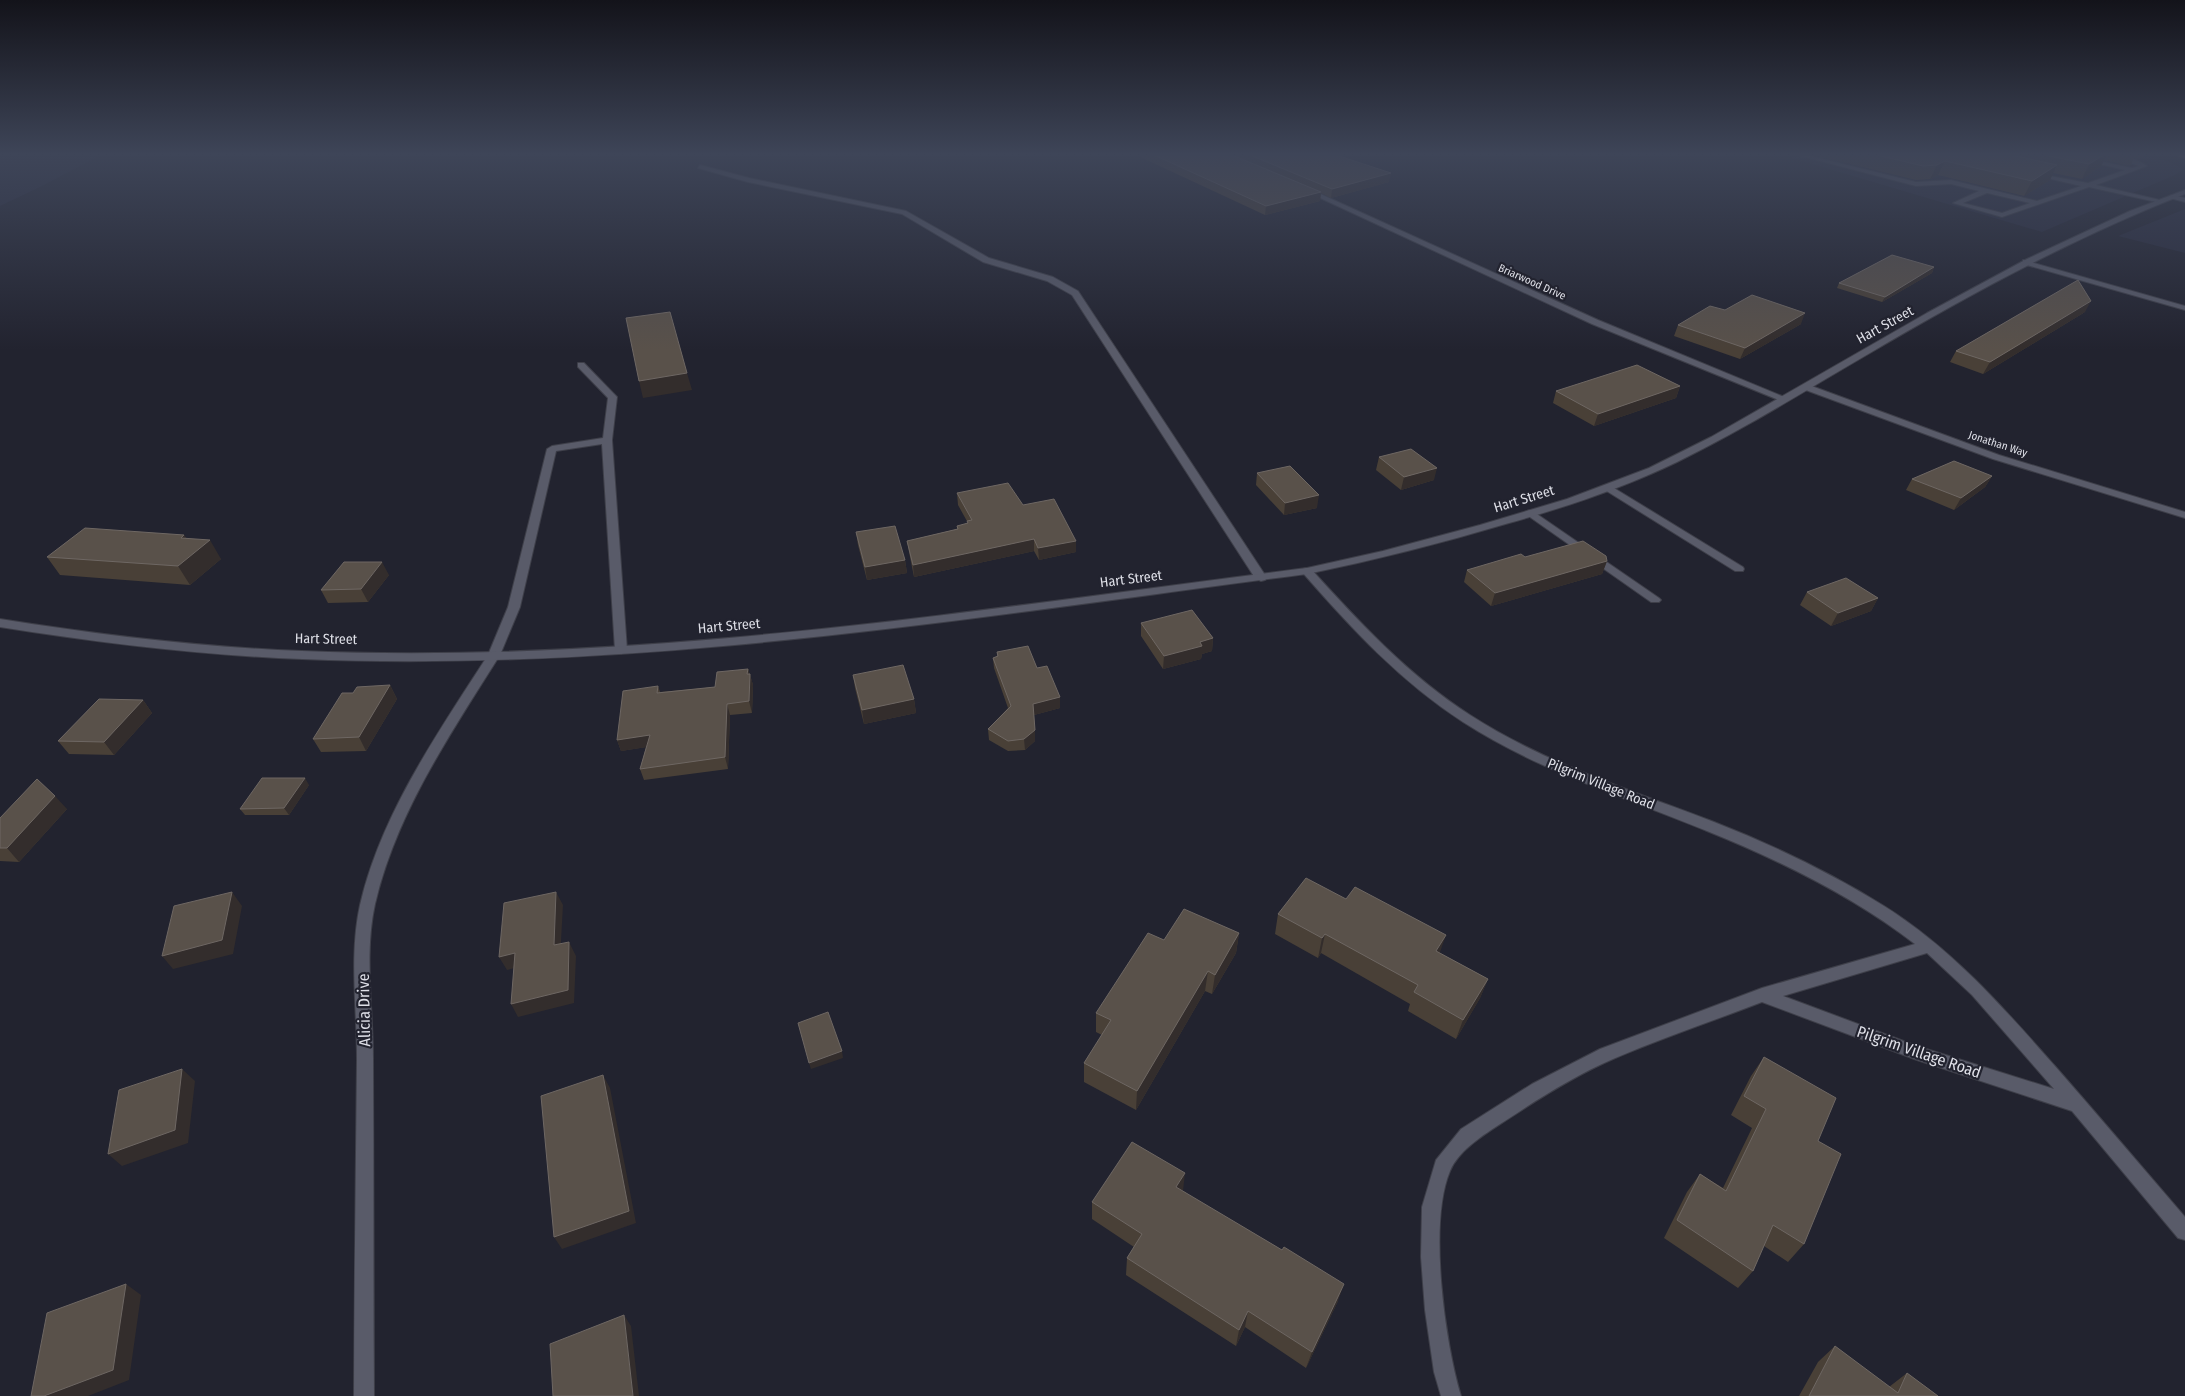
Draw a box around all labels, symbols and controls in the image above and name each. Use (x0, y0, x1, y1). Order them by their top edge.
street label: Briarwood Drive (1496, 261, 1568, 303)
street label: Hart Street (1854, 302, 1917, 348)
street label: Jonathan Way (1967, 428, 2029, 460)
street label: Hart Street (1492, 482, 1557, 516)
street label: Hart Street (1099, 567, 1163, 591)
street label: Hart Street (697, 615, 761, 637)
street label: Hart Street (295, 630, 358, 648)
street label: Pilgrim Village Road (1545, 755, 1657, 813)
street label: Alicia Drive (354, 973, 374, 1047)
street label: Pilgrim Village Road (1854, 1022, 1984, 1082)

